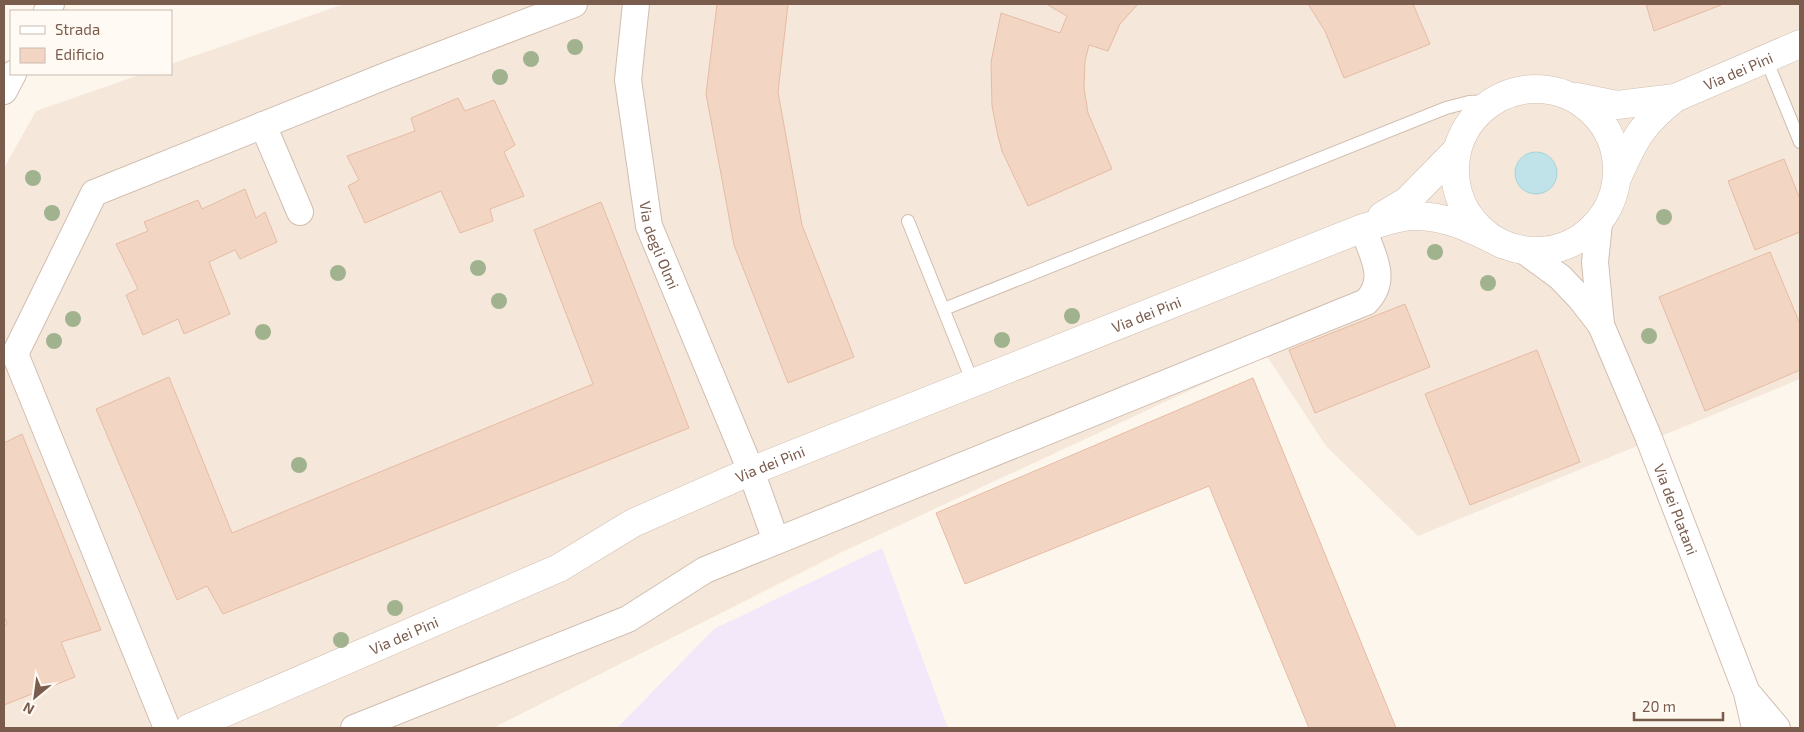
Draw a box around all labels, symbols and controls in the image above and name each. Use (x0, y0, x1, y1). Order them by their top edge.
legend (10, 10, 172, 75)
text: Strada (55, 20, 100, 38)
text: Edificio (55, 45, 104, 63)
street label: Via dei Pini (1701, 48, 1775, 94)
street label: Via degli Olmi (637, 200, 683, 292)
street label: Via dei Pini (1109, 292, 1184, 336)
street label: Via dei Pini (732, 442, 807, 486)
street label: Via dei Platani (1651, 461, 1702, 557)
street label: Via dei Pini (367, 612, 441, 658)
north arrow (10, 672, 60, 722)
scale bar (1634, 690, 1723, 722)
text: 20 m (1642, 697, 1676, 715)
text: N (20, 699, 37, 719)

